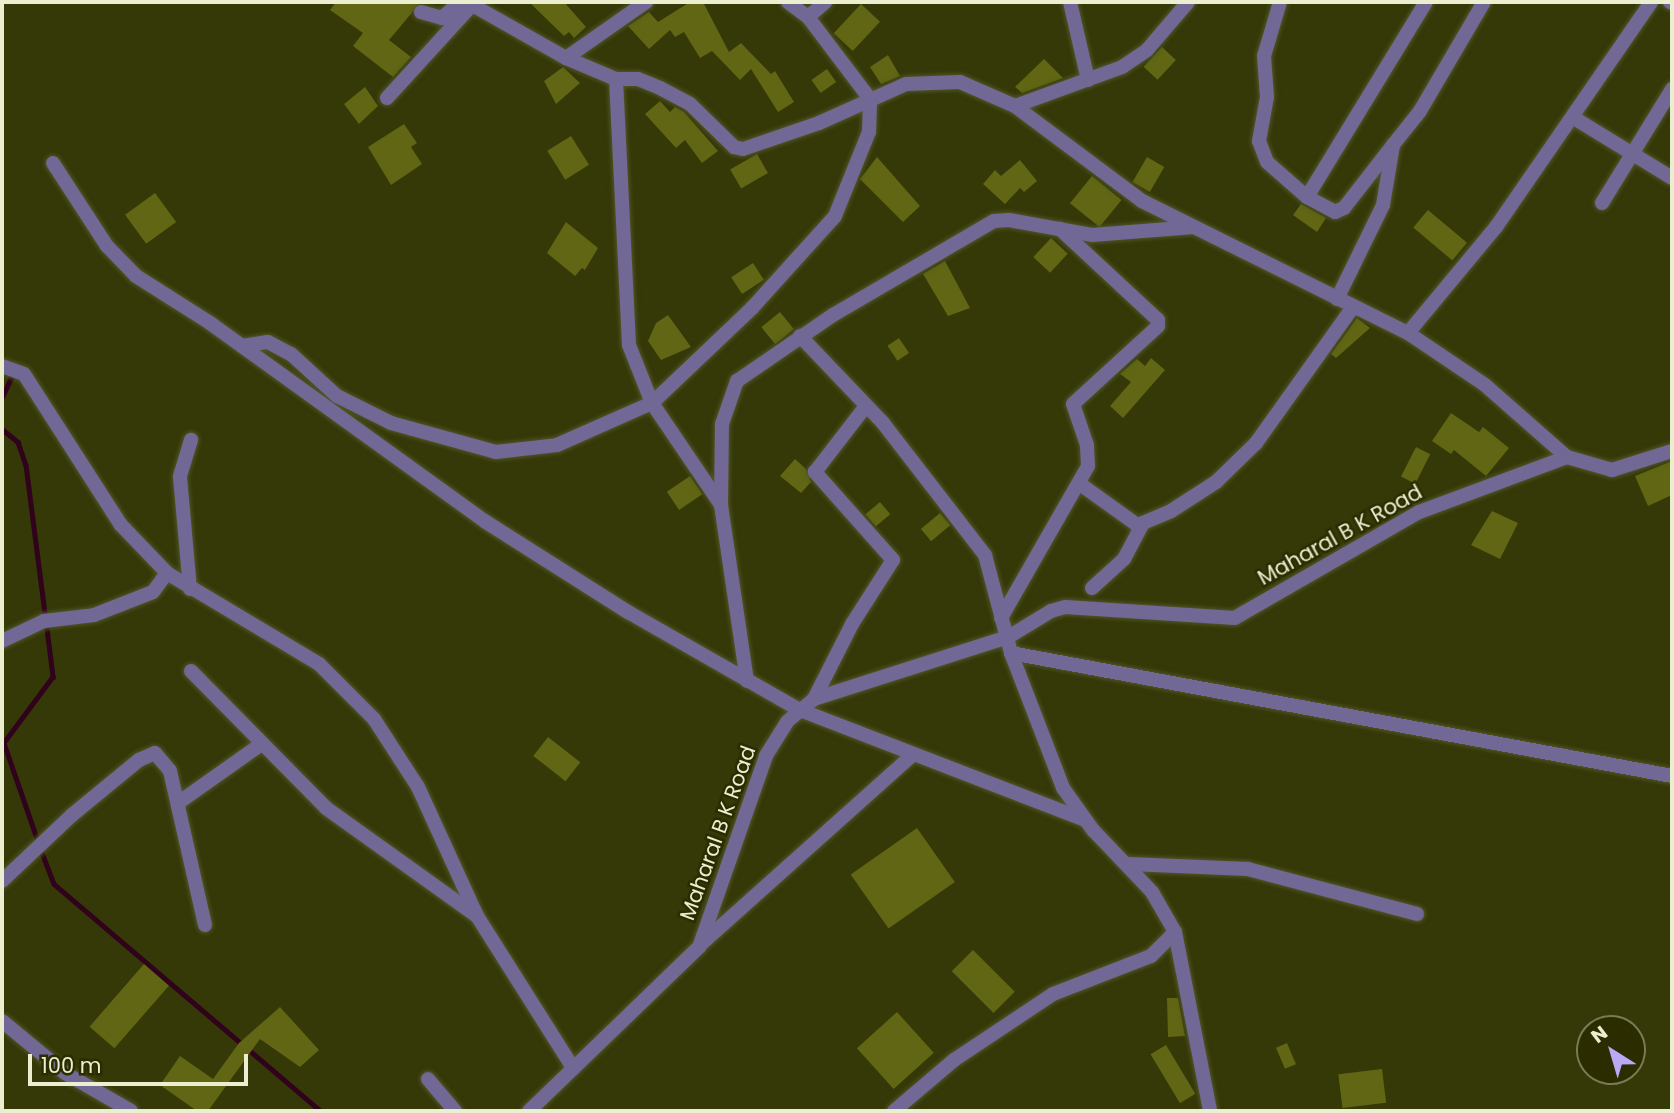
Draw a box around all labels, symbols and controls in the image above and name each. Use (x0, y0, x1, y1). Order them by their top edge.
street label: Maharal B K Road (1253, 479, 1427, 591)
street label: Maharal B K Road (675, 742, 761, 924)
north arrow (1576, 1015, 1646, 1085)
text: N (1585, 1019, 1613, 1050)
scale bar (32, 1040, 252, 1084)
text: 100 m (41, 1051, 101, 1080)

